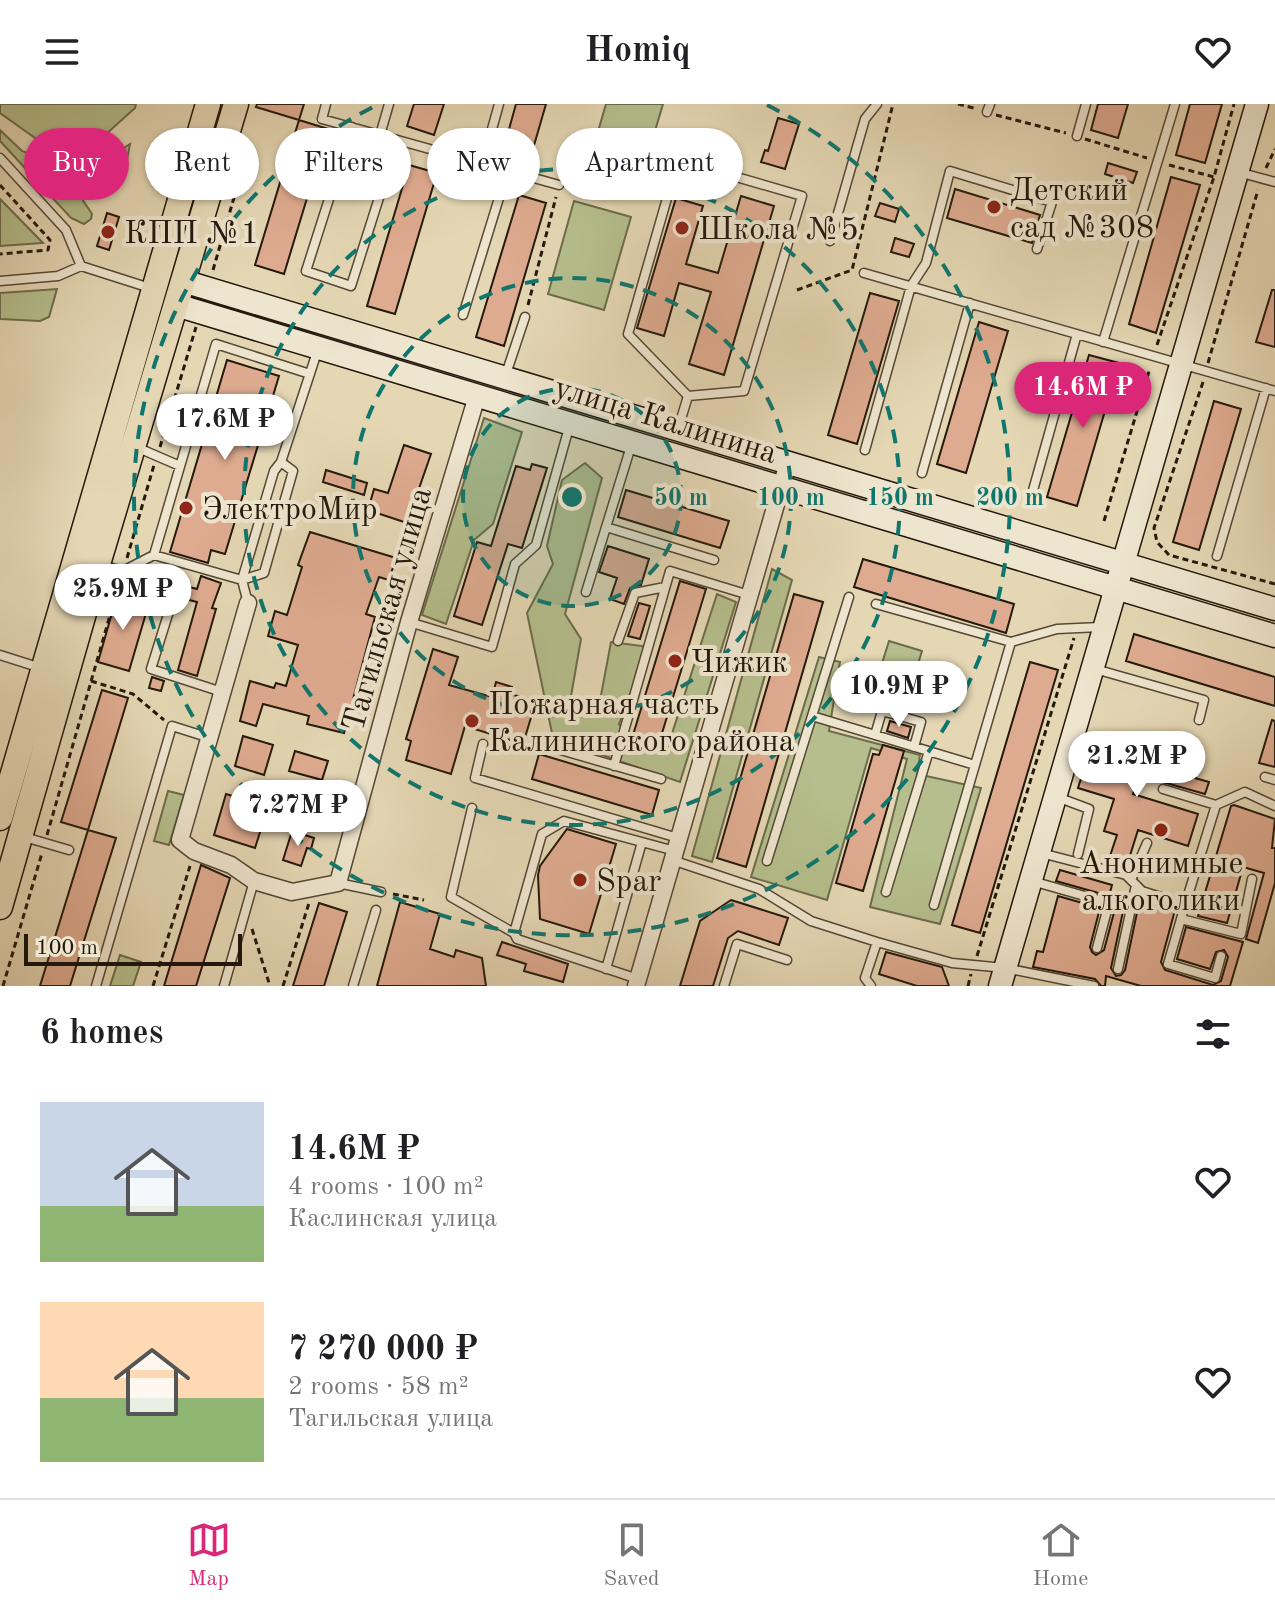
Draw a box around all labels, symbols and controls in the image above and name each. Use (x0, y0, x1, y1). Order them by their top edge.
icon: menu (40, 30, 84, 74)
icon: heart (1191, 30, 1235, 74)
text: Homiq (584, 34, 691, 70)
chip: Buy (24, 128, 129, 200)
chip: Rent (145, 128, 259, 200)
chip: Filters (275, 128, 411, 200)
chip: New (427, 128, 540, 200)
chip: Apartment (556, 128, 743, 200)
place label: Детский сад №308 (1010, 176, 1154, 245)
marker: Детский сад №308 (985, 198, 1003, 216)
place label: Школа №5 (698, 215, 859, 247)
place label: КПП №1 (124, 219, 259, 251)
marker: Школа №5 (673, 219, 691, 237)
marker: КПП №1 (99, 223, 117, 241)
pin: 14.6M ₽ (1009, 362, 1157, 430)
street label: улица Калинина (550, 373, 781, 471)
text: 14.6M ₽ (1032, 375, 1134, 401)
pin: 17.6M ₽ (151, 394, 299, 462)
text: 17.6M ₽ (174, 407, 276, 433)
centre of rings (558, 483, 586, 511)
street label: Тагильская улица (339, 484, 439, 736)
text: 50 m (654, 486, 708, 511)
text: 150 m (866, 486, 934, 511)
text: 100 m (757, 487, 825, 511)
text: 200 m (976, 487, 1044, 511)
place label: ЭлектроМир (202, 495, 378, 527)
marker: ЭлектроМир (177, 499, 195, 517)
pin: 25.9M ₽ (49, 564, 197, 632)
text: 25.9M ₽ (72, 577, 174, 603)
place label: Чижик (691, 648, 788, 680)
marker: Чижик (666, 652, 684, 670)
pin: 10.9M ₽ (825, 661, 973, 729)
text: 10.9M ₽ (848, 674, 950, 700)
place label: Пожарная часть Калининского района (488, 690, 795, 759)
marker: Пожарная часть Калининского района (463, 712, 481, 730)
pin: 21.2M ₽ (1063, 731, 1211, 799)
text: 21.2M ₽ (1086, 744, 1188, 770)
pin: 7.27M ₽ (224, 780, 372, 848)
text: 7.27M ₽ (247, 793, 349, 819)
marker: Анонимные алкоголики (1152, 821, 1170, 839)
place label: Анонимные алкоголики (1079, 849, 1243, 918)
place label: Spar (596, 867, 661, 899)
marker: Spar (571, 871, 589, 889)
scale bar (24, 930, 242, 966)
text: 100 m (36, 937, 98, 959)
icon: filters (1191, 1012, 1235, 1056)
text: 6 homes (40, 1017, 163, 1051)
text: 14.6M ₽ (288, 1133, 420, 1167)
icon: home (104, 1134, 200, 1230)
icon: heart (1191, 1160, 1235, 1204)
text: 4 rooms · 100 m² (288, 1174, 484, 1200)
text: Каслинская улица (288, 1206, 497, 1232)
text: 7 270 000 ₽ (288, 1333, 478, 1367)
icon: home (104, 1334, 200, 1430)
icon: heart (1191, 1360, 1235, 1404)
text: 2 rooms · 58 m² (288, 1374, 469, 1400)
text: Тагильская улица (288, 1406, 493, 1432)
tab: Map (187, 1518, 231, 1593)
tab: Saved (604, 1518, 660, 1593)
tab: Home (1033, 1518, 1088, 1593)

